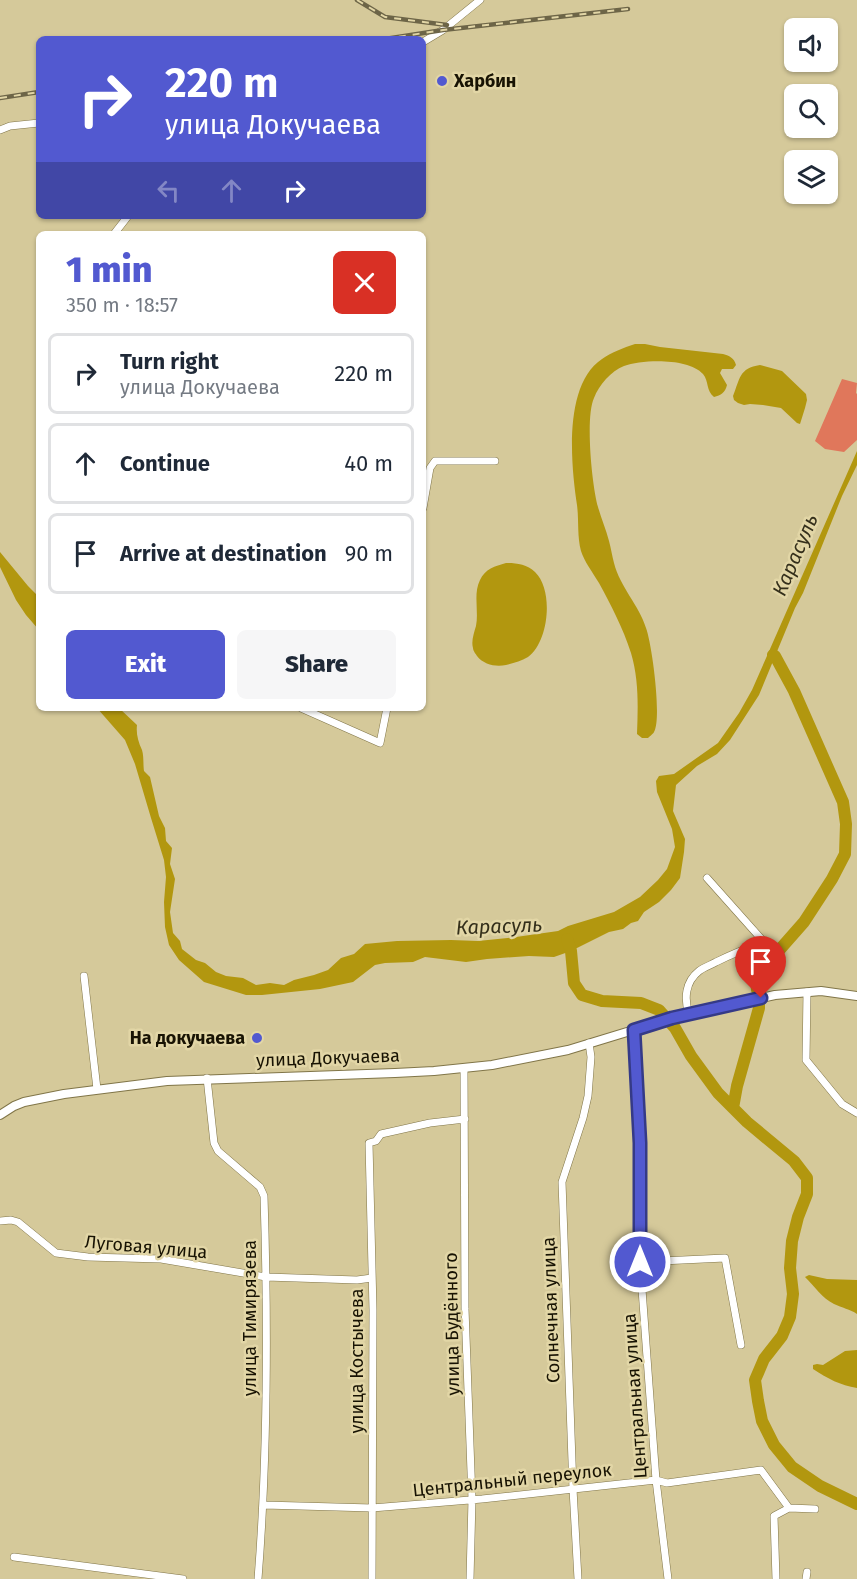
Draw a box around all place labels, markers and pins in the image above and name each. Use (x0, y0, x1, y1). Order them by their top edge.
place label: Харбин (453, 70, 516, 92)
marker: Харбин (435, 74, 449, 88)
pin (735, 936, 786, 998)
place label: На докучаева (130, 1027, 245, 1049)
marker: На докучаева (250, 1031, 264, 1045)

